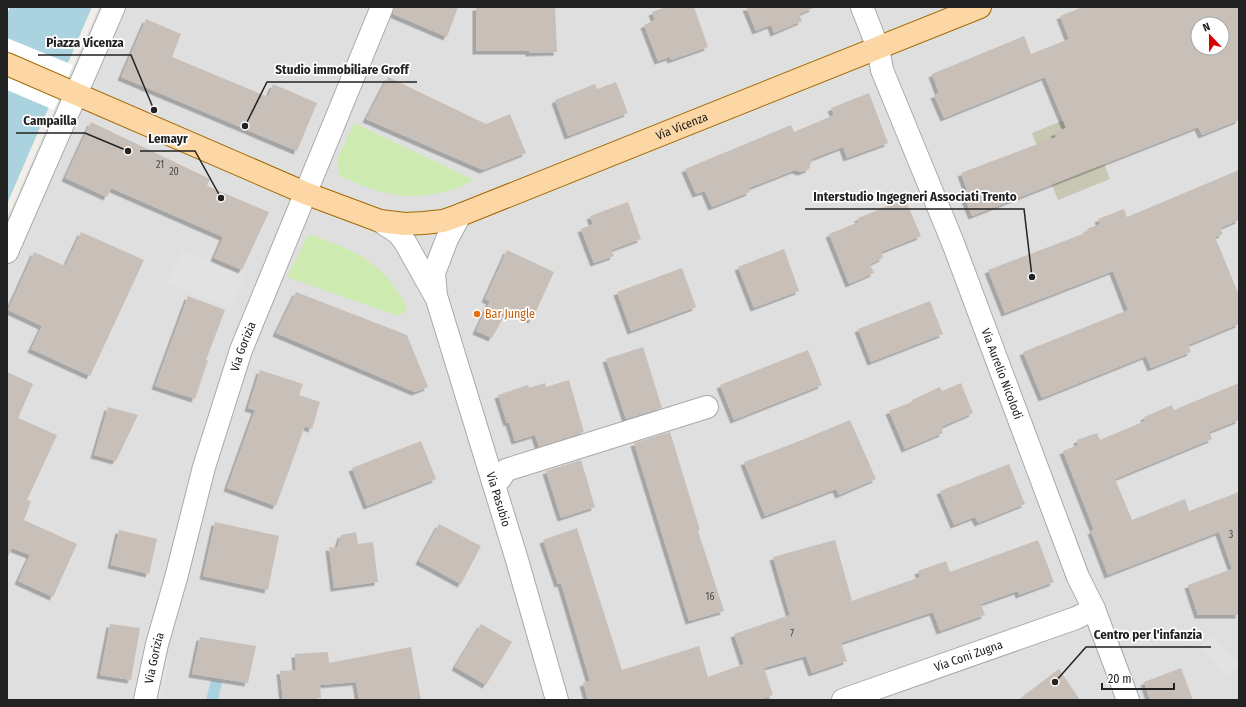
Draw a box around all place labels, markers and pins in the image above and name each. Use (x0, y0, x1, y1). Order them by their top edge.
callout: Piazza Vicenza (38, 30, 131, 55)
callout: Studio immobiliare Groff (267, 57, 417, 82)
callout: Campailla (16, 108, 85, 133)
callout: Lemayr (140, 126, 195, 151)
callout: Interstudio Ingegneri Associati Trento (805, 184, 1024, 209)
place label: Bar Jungle (485, 307, 535, 321)
marker: Bar Jungle (472, 309, 482, 319)
callout: Centro per l'infanzia (1086, 622, 1211, 647)

